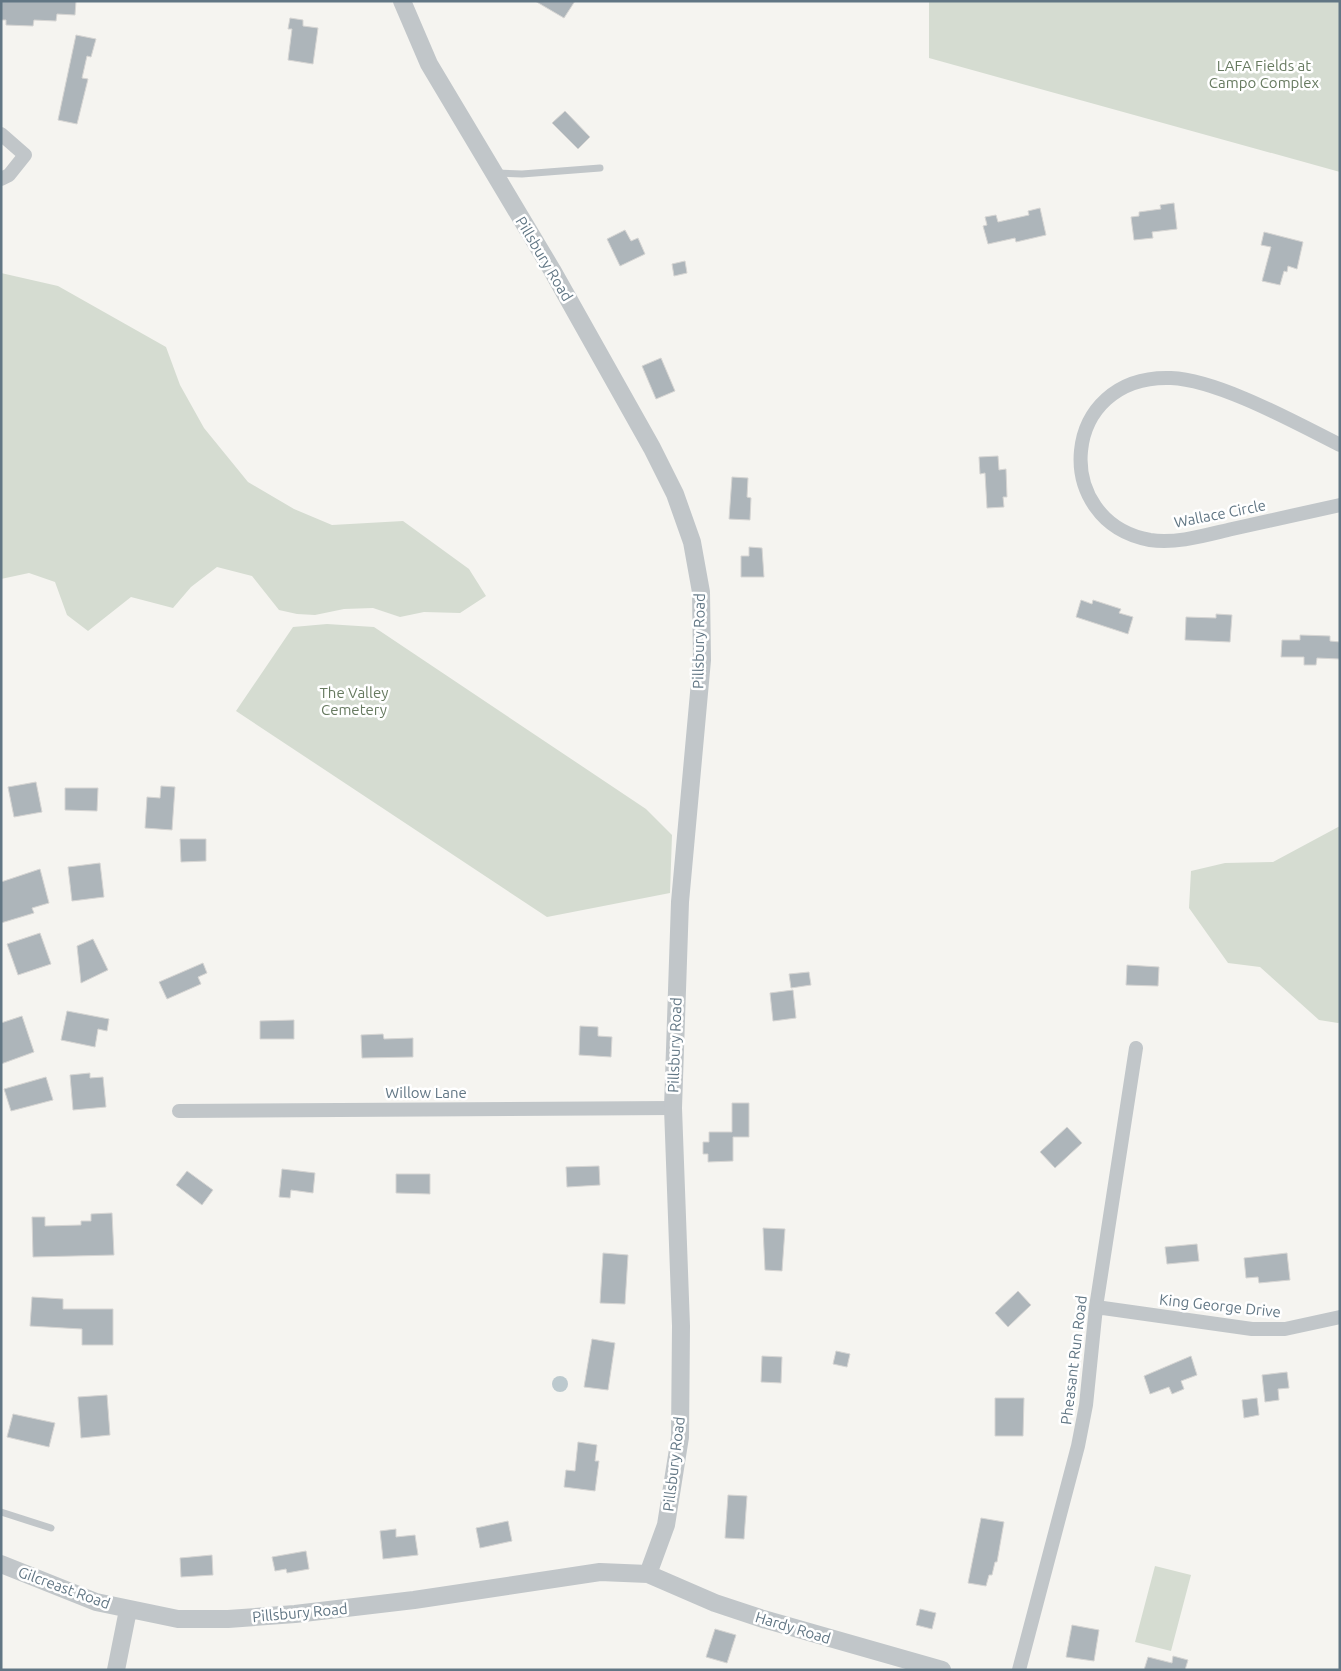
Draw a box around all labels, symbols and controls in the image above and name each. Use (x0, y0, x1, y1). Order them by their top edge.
park label: LAFA Fields at Campo Complex (1209, 57, 1320, 91)
street label: Pillsbury Road (513, 213, 576, 304)
street label: Wallace Circle (1173, 496, 1267, 531)
street label: Pillsbury Road (689, 593, 708, 689)
park label: The Valley Cemetery (320, 684, 388, 718)
street label: Pillsbury Road (664, 997, 685, 1093)
street label: Willow Lane (385, 1084, 467, 1101)
street label: King George Drive (1158, 1291, 1282, 1320)
street label: Pheasant Run Road (1057, 1294, 1090, 1426)
street label: Pillsbury Road (659, 1415, 688, 1512)
street label: Gilcreast Road (16, 1563, 112, 1612)
street label: Pillsbury Road (252, 1600, 348, 1625)
street label: Hardy Road (753, 1608, 833, 1647)

